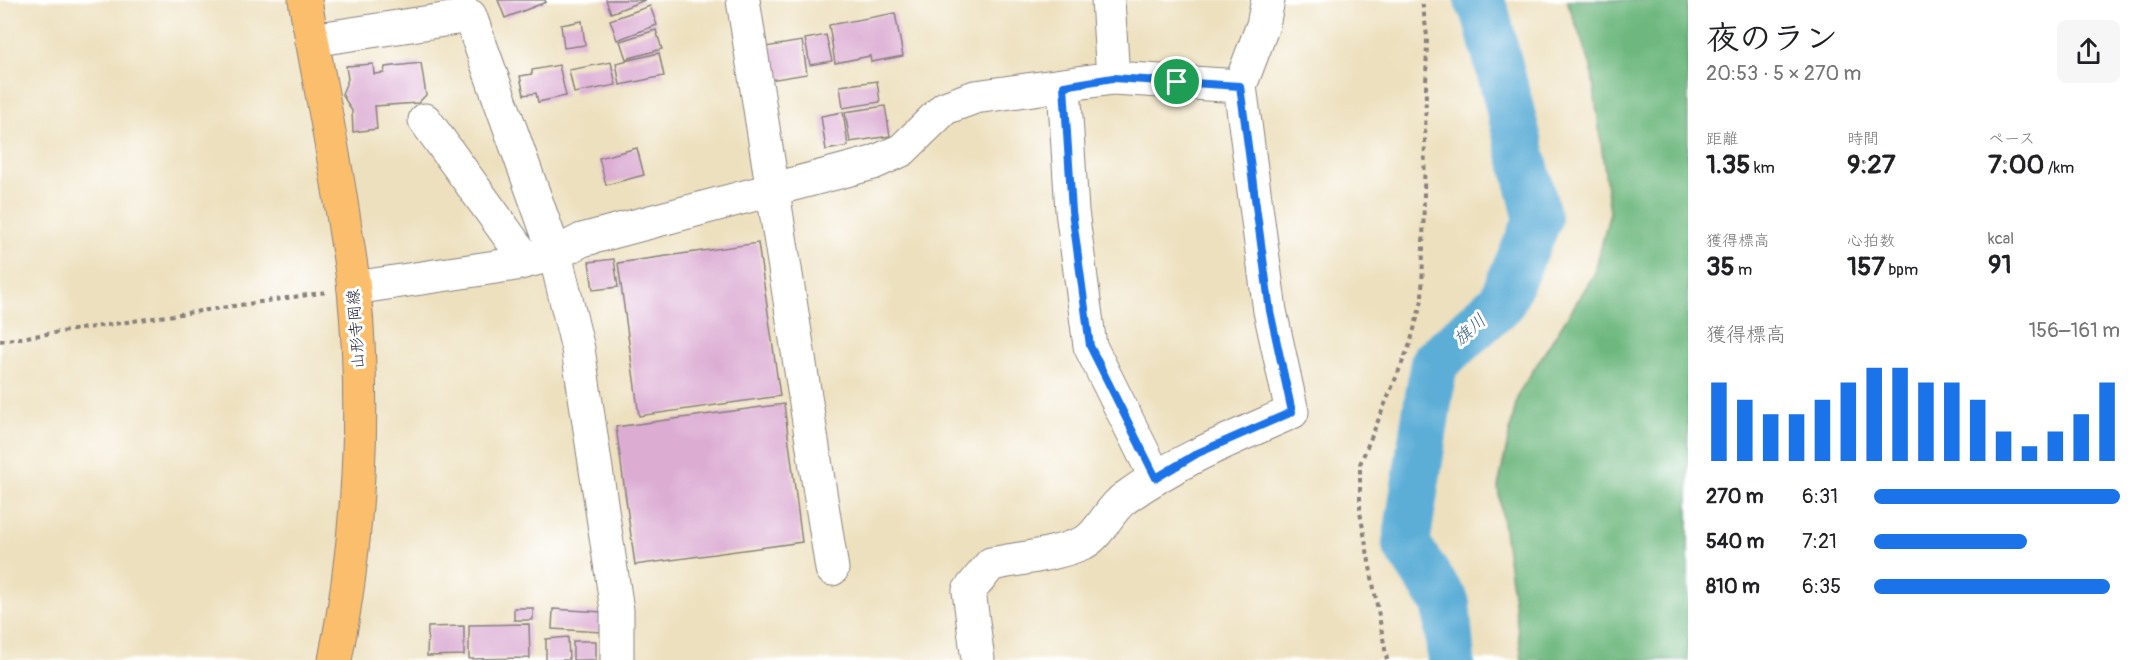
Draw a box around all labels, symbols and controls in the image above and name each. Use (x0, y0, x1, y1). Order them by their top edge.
text: 夜のラン (1706, 18, 1838, 59)
button: share (2057, 20, 2120, 83)
pin (1151, 56, 1202, 107)
text: 20:53 · 5 × 270 m (1706, 61, 1861, 86)
icon: arrive (1160, 65, 1193, 98)
text: 距離 (1706, 129, 1738, 149)
text: 時間 (1847, 129, 1879, 149)
text: ペース (1988, 129, 2035, 149)
text: 1.35 (1706, 149, 1750, 181)
text: 9:27 (1847, 149, 1896, 181)
text: 7:00 (1988, 149, 2044, 181)
text: km (1750, 158, 1775, 178)
text: /km (2044, 158, 2074, 178)
text: kcal (1988, 229, 2014, 249)
text: 獲得標高 (1706, 231, 1770, 251)
text: 心拍数 (1847, 231, 1895, 251)
text: 91 (1988, 249, 2012, 281)
text: 35 (1706, 251, 1735, 283)
text: 157 (1847, 251, 1885, 283)
text: m (1735, 260, 1752, 280)
text: bpm (1885, 260, 1918, 280)
street label: 山形寺岡線 (343, 288, 369, 370)
water label: 旗川 (1449, 309, 1491, 351)
text: 156–161 m (2029, 318, 2120, 343)
text: 獲得標高 (1706, 322, 1786, 347)
text: 270 m (1706, 484, 1764, 509)
text: 6:31 (1802, 484, 1838, 509)
text: 540 m (1706, 529, 1764, 554)
text: 7:21 (1802, 529, 1837, 554)
text: 810 m (1706, 574, 1760, 599)
text: 6:35 (1802, 574, 1841, 599)

